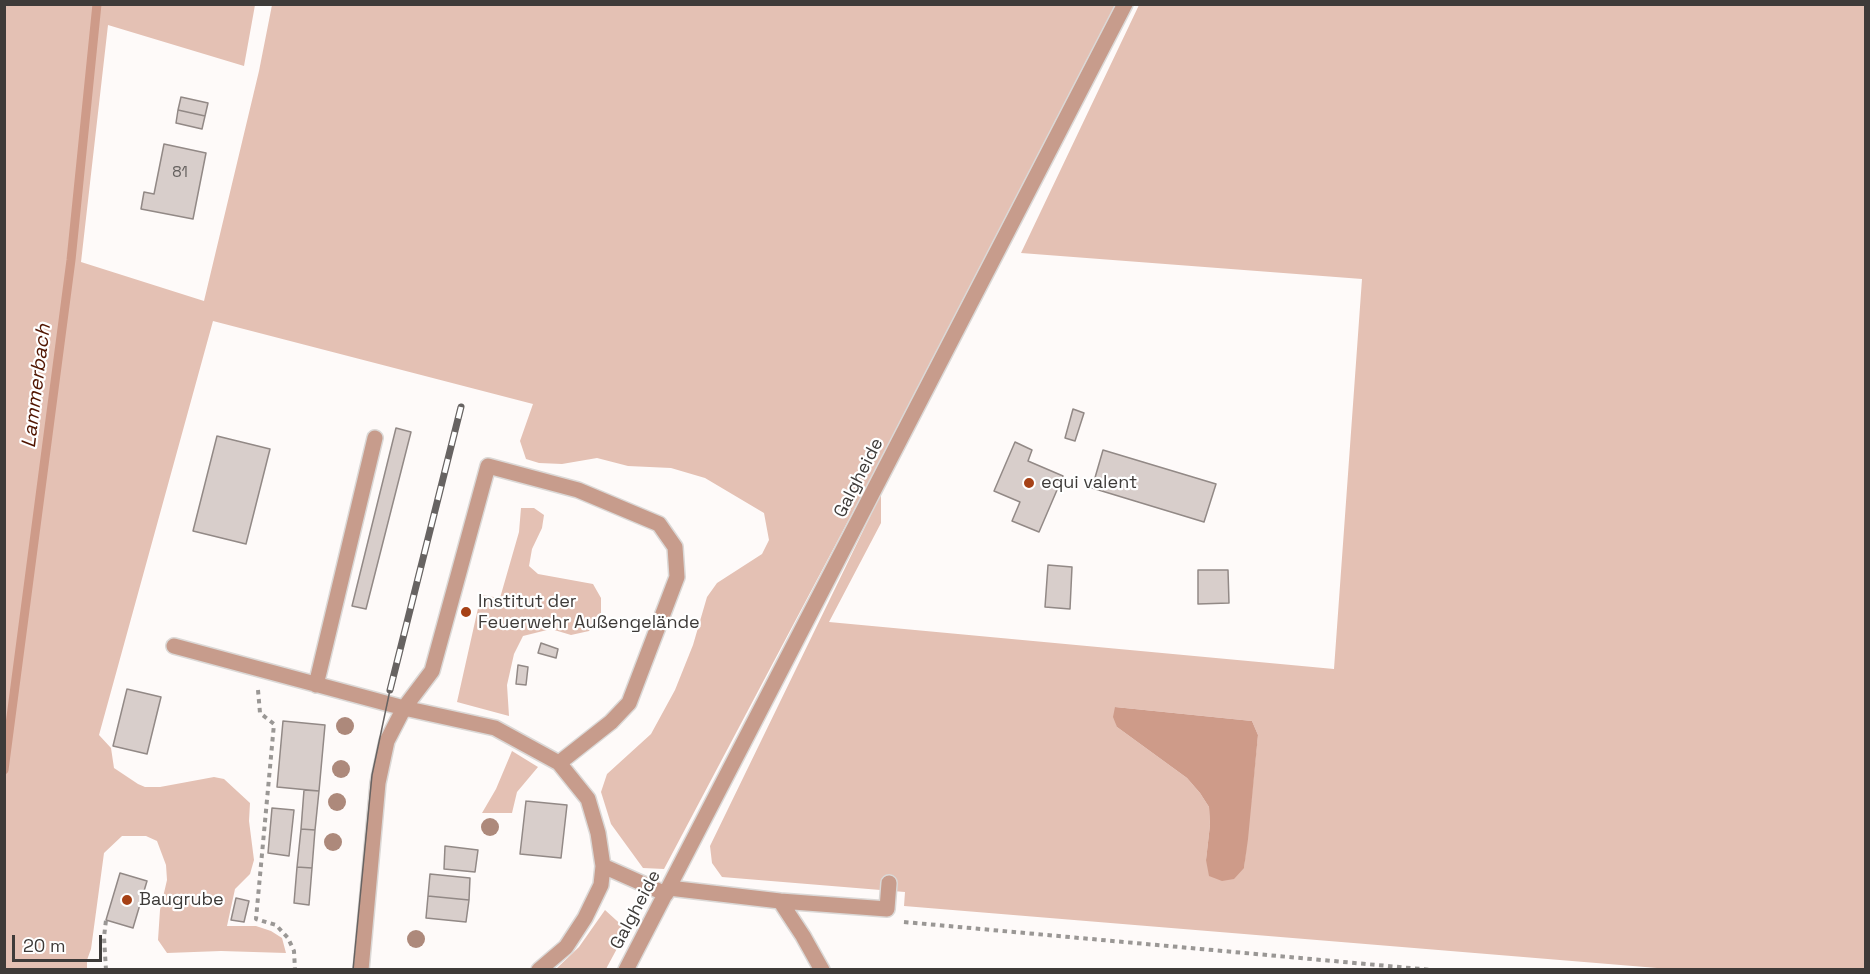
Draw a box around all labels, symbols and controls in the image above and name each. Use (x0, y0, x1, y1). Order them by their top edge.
house number: 81 (172, 164, 188, 182)
water label: Lammerbach (18, 323, 56, 449)
street label: Galgheide (830, 435, 888, 521)
place label: equi valent (1041, 472, 1137, 494)
marker: equi valent (1022, 476, 1036, 490)
place label: Institut der Feuerwehr Außengelände (478, 591, 700, 634)
marker: Institut der Feuerwehr Außengelände (459, 605, 473, 619)
street label: Galgheide (606, 867, 666, 953)
place label: Baugrube (139, 889, 224, 911)
marker: Baugrube (120, 893, 134, 907)
scale bar (15, 923, 105, 961)
text: 20 m (23, 934, 66, 957)

